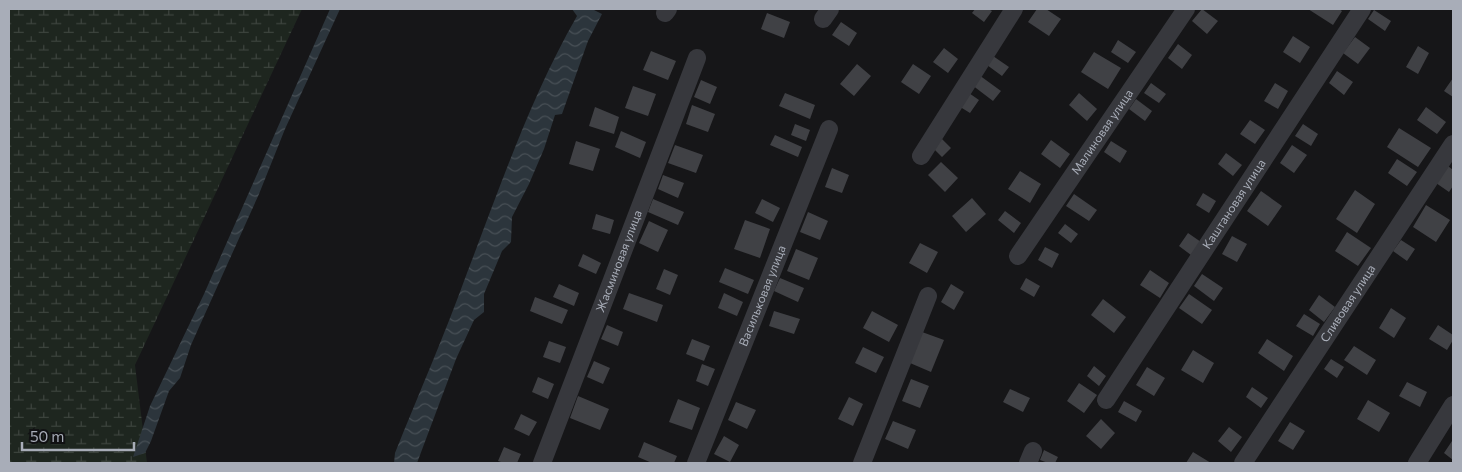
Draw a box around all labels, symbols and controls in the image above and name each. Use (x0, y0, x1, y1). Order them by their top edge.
street label: Малиновая улица (1068, 86, 1135, 177)
street label: Каштановая улица (1199, 156, 1268, 251)
street label: Жасминовая улица (592, 208, 644, 314)
street label: Васильковая улица (735, 243, 788, 348)
street label: Сливовая улица (1317, 262, 1378, 344)
scale bar (22, 420, 135, 452)
text: 50 m (30, 427, 64, 445)

